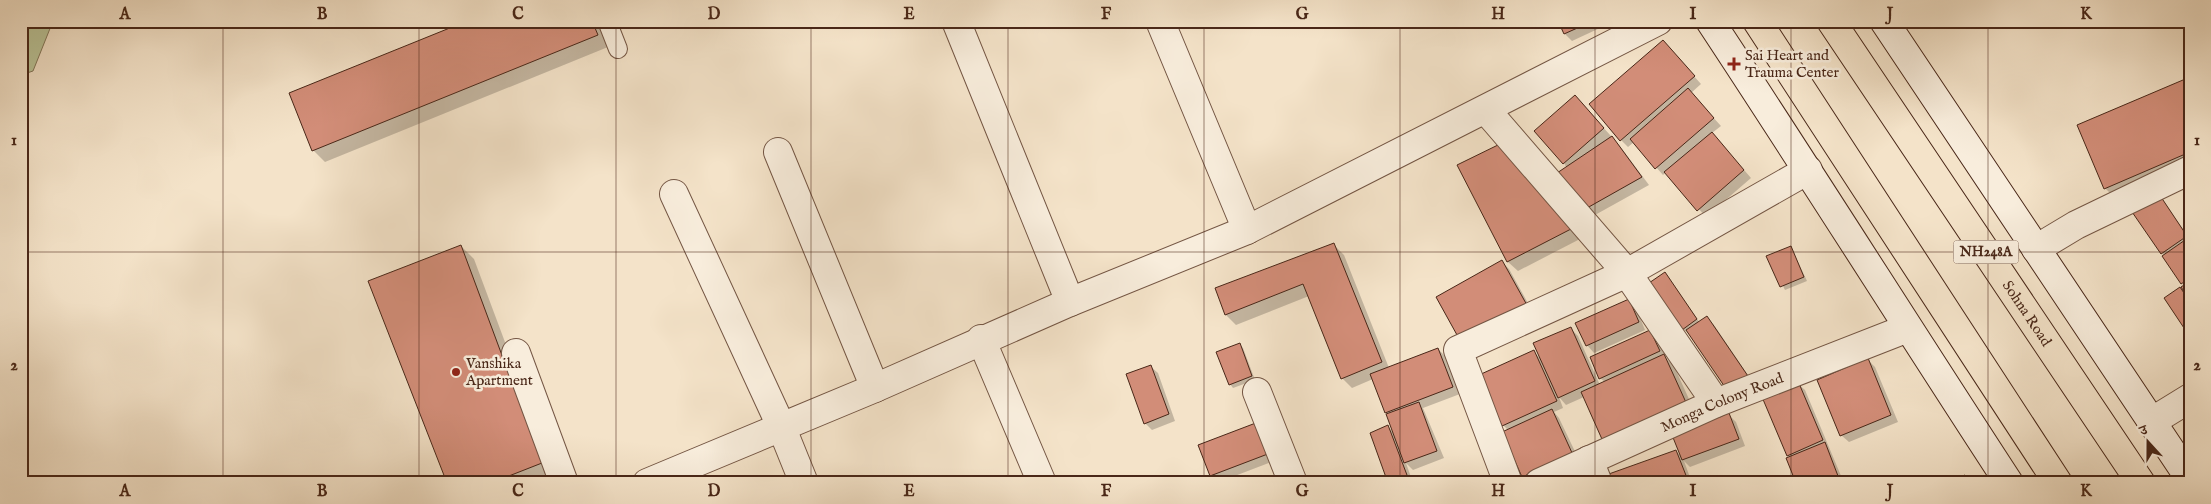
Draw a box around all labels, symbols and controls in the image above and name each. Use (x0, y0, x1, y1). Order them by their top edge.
text: A (119, 5, 132, 25)
text: B (317, 5, 328, 25)
text: C (512, 5, 524, 25)
text: D (708, 5, 721, 25)
text: E (903, 5, 915, 25)
text: F (1101, 5, 1112, 25)
text: G (1296, 5, 1309, 25)
text: H (1491, 5, 1505, 25)
text: I (1690, 5, 1697, 25)
text: J (1885, 5, 1894, 25)
text: K (2080, 5, 2093, 25)
place label: Sai Heart and Trauma Center (1745, 46, 1839, 82)
marker: Sai Heart and Trauma Center (1727, 57, 1741, 71)
text: 1 (11, 131, 17, 151)
text: 1 (2194, 131, 2200, 151)
road number: NH248A (1954, 240, 2018, 264)
street label: Sohna Road (1998, 277, 2057, 351)
place label: Vanshika Apartment (465, 354, 533, 390)
text: 2 (10, 356, 18, 376)
text: 2 (2193, 356, 2201, 376)
marker: Vanshika Apartment (450, 366, 462, 378)
street label: Monga Colony Road (1658, 368, 1787, 436)
north arrow (2124, 416, 2174, 466)
text: उ (2136, 421, 2151, 441)
text: A (119, 482, 132, 502)
text: B (317, 482, 328, 502)
text: C (512, 482, 524, 502)
text: D (708, 482, 721, 502)
text: E (903, 482, 915, 502)
text: F (1101, 482, 1112, 502)
text: G (1296, 482, 1309, 502)
text: H (1491, 482, 1505, 502)
text: I (1690, 482, 1697, 502)
text: J (1885, 482, 1894, 502)
text: K (2080, 482, 2093, 502)

